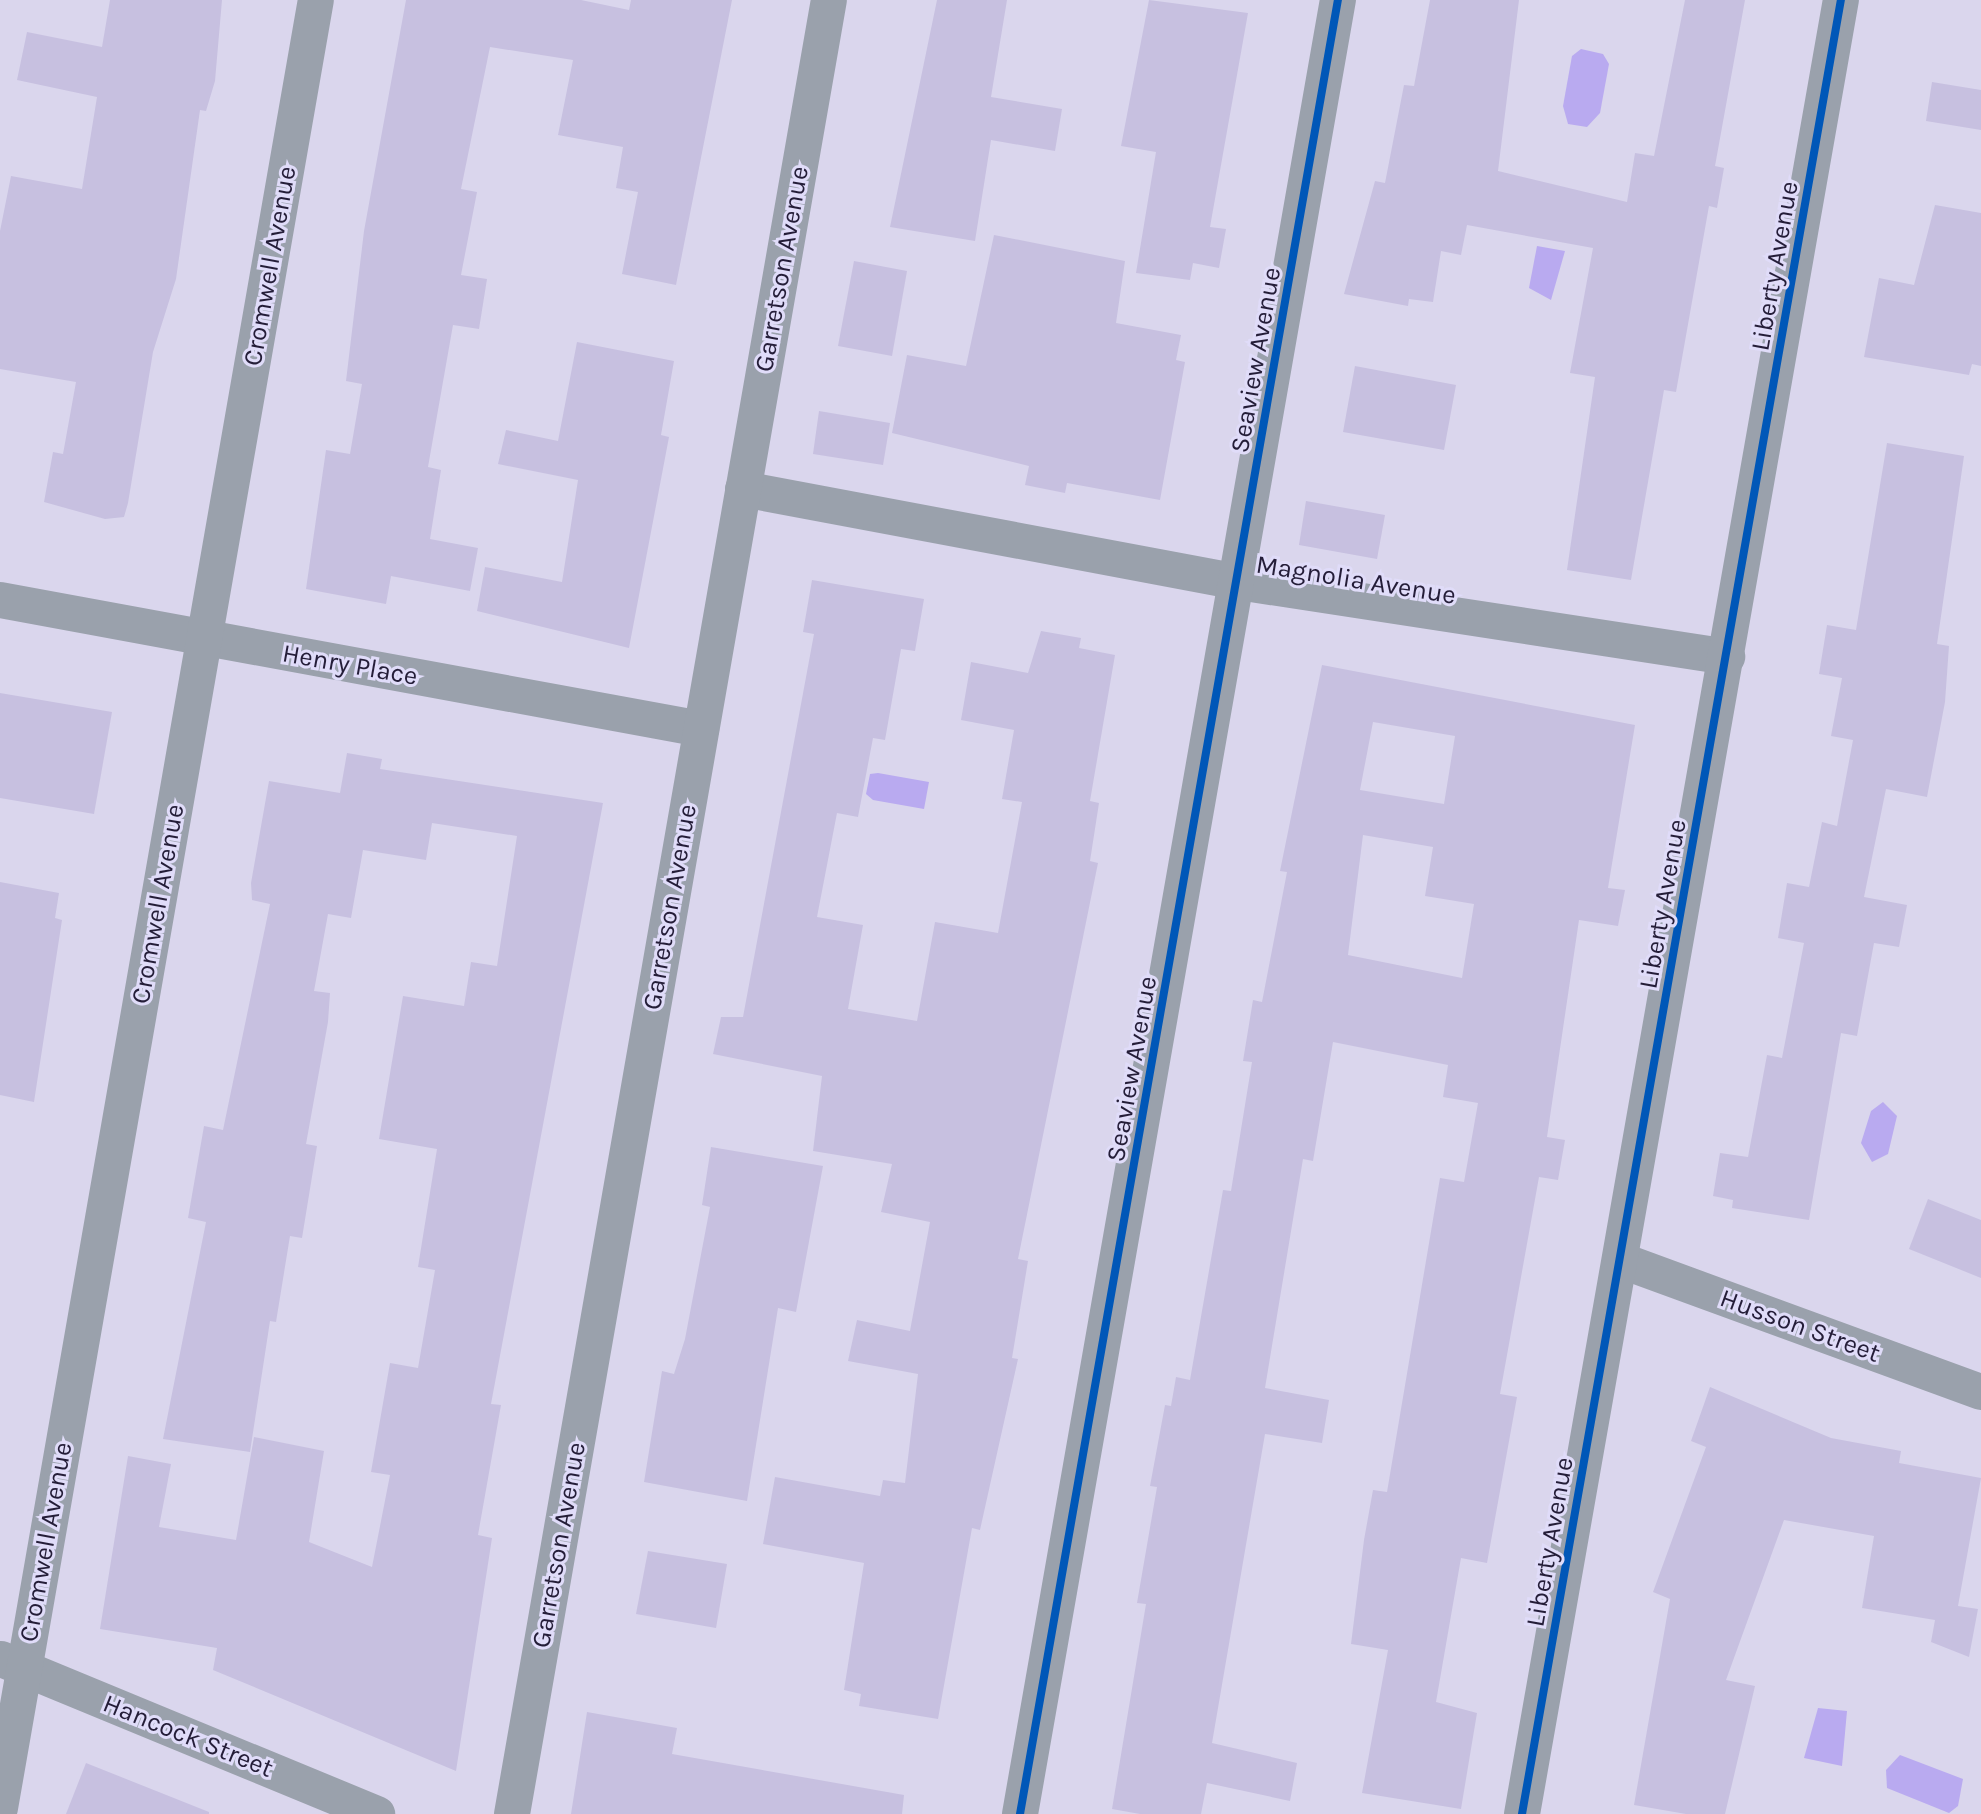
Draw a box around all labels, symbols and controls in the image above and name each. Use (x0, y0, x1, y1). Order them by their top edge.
street label: Cromwell Avenue (237, 164, 303, 368)
street label: Garretson Avenue (749, 164, 815, 374)
street label: Liberty Avenue (1745, 179, 1805, 353)
street label: Seaview Avenue (1224, 265, 1288, 455)
street label: Magnolia Avenue (1254, 549, 1458, 611)
street label: Henry Place (280, 638, 420, 692)
street label: Cromwell Avenue (125, 802, 191, 1006)
street label: Garretson Avenue (637, 802, 703, 1012)
street label: Liberty Avenue (1633, 817, 1693, 991)
street label: Seaview Avenue (1100, 974, 1164, 1164)
street label: Husson Street (1716, 1283, 1884, 1369)
street label: Cromwell Avenue (13, 1440, 79, 1644)
street label: Garretson Avenue (526, 1440, 592, 1650)
street label: Liberty Avenue (1520, 1455, 1580, 1629)
street label: Hancock Street (98, 1688, 278, 1784)

